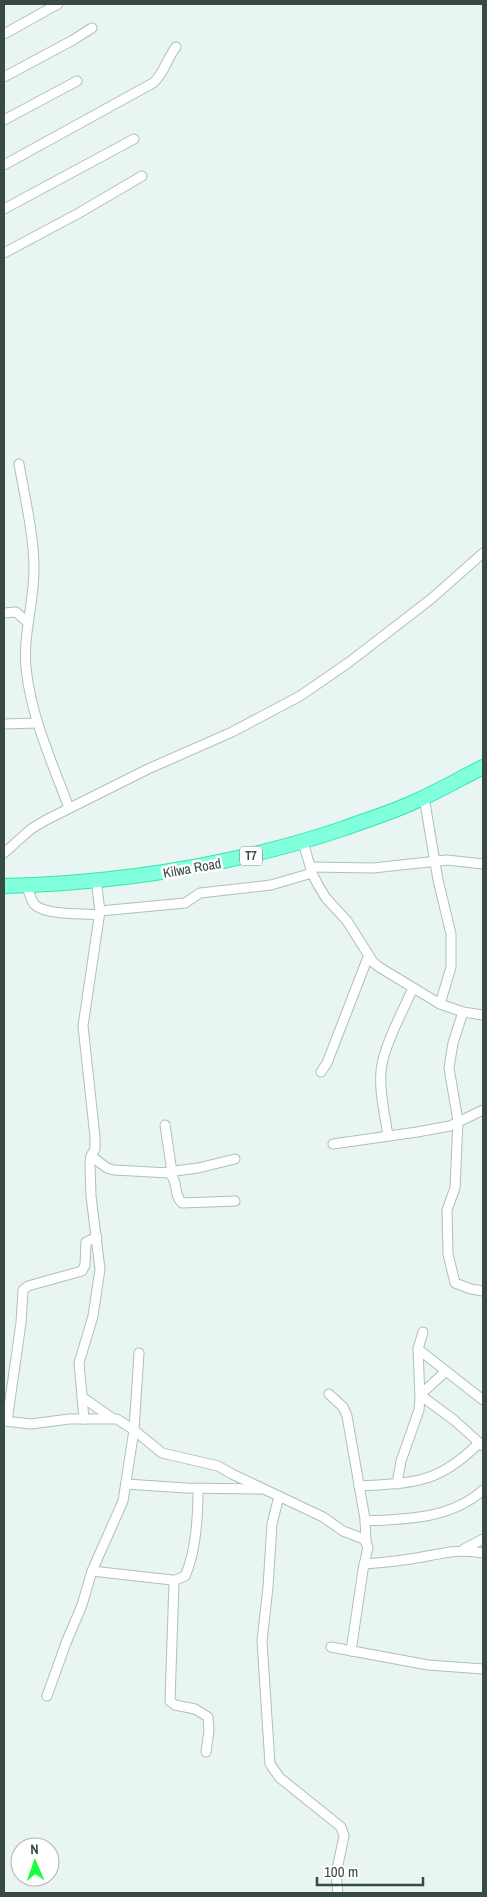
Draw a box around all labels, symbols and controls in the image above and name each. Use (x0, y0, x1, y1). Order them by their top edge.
road number: T7 (240, 846, 262, 866)
street label: Kilwa Road (162, 854, 222, 882)
north arrow (10, 1837, 60, 1887)
text: N (30, 1840, 39, 1858)
scale bar (317, 1854, 423, 1886)
text: 100 m (324, 1861, 358, 1882)

